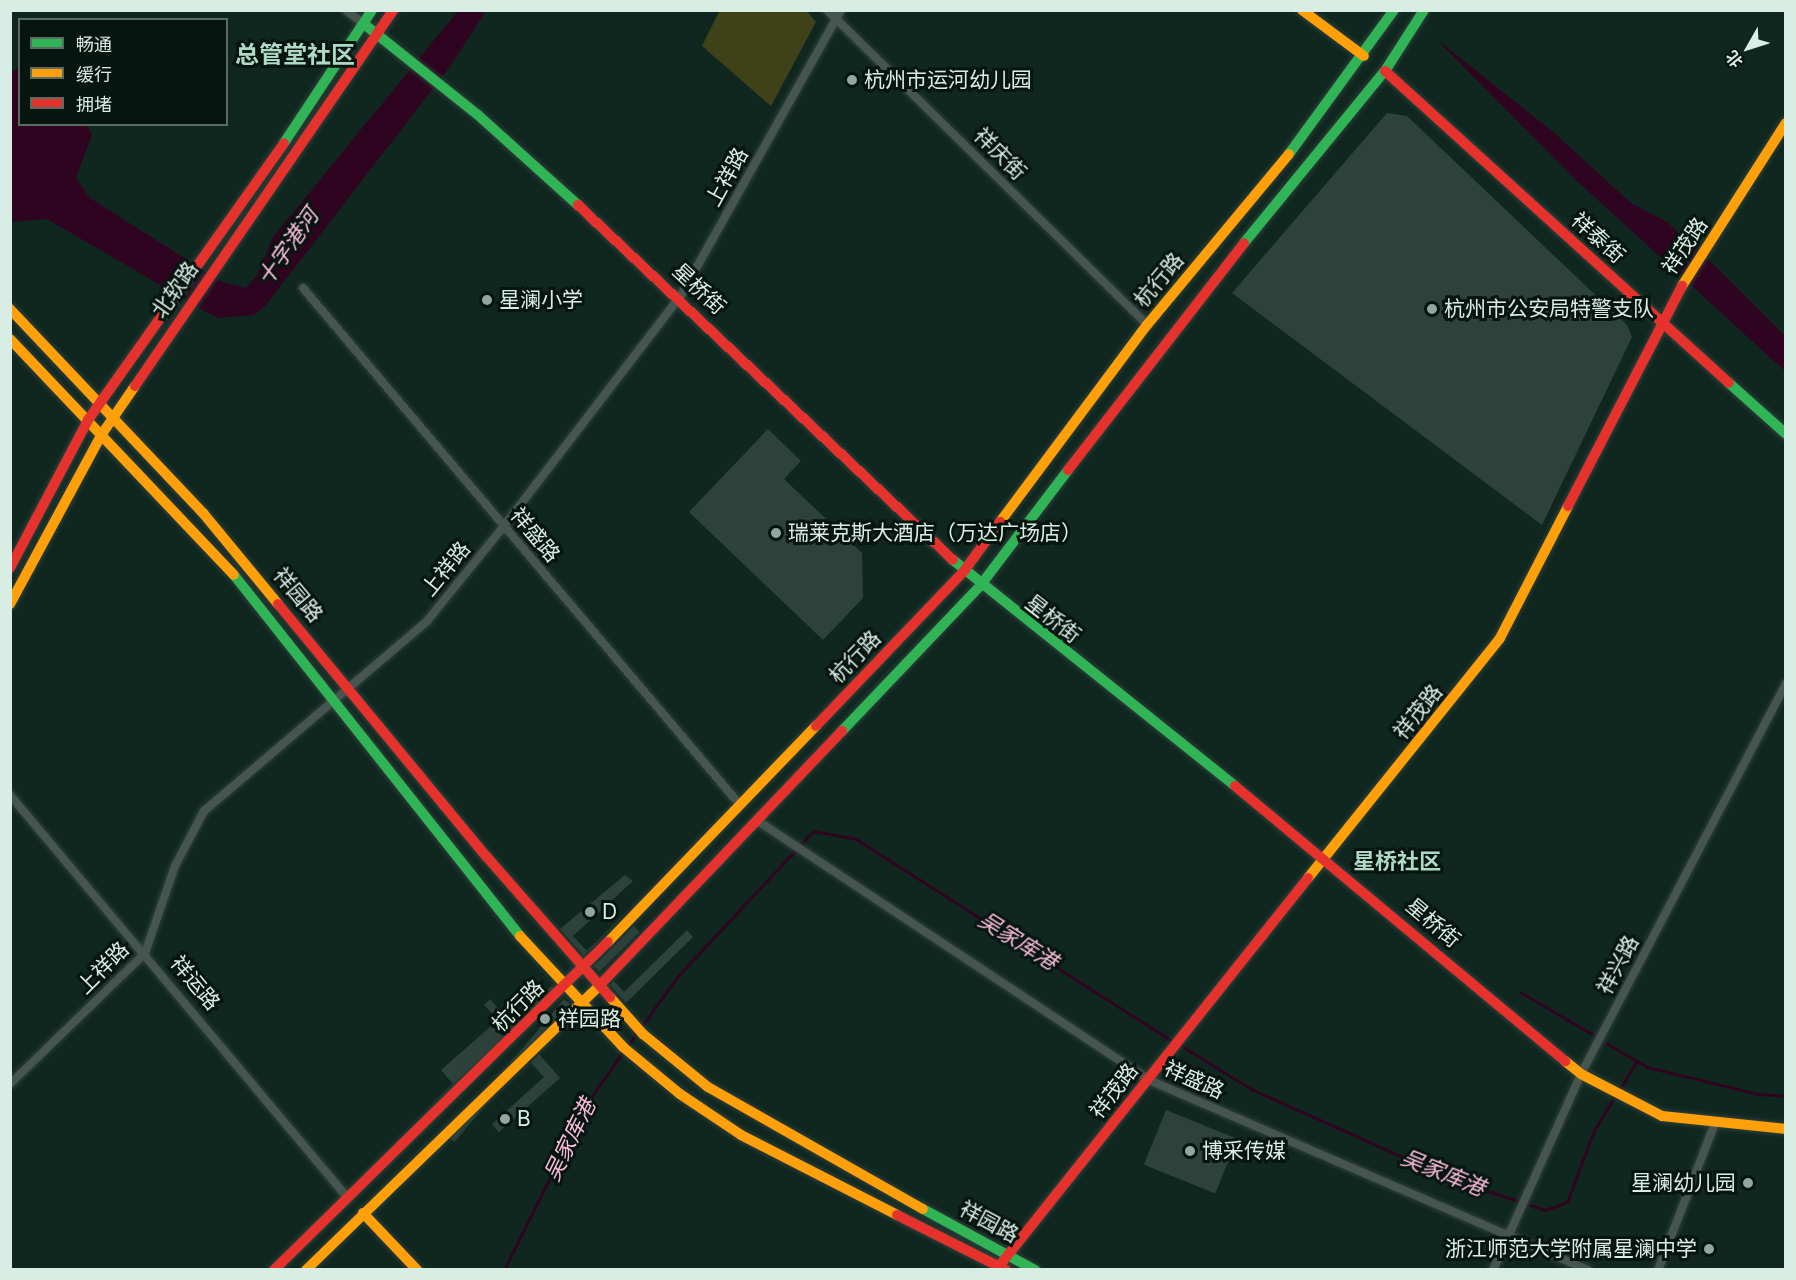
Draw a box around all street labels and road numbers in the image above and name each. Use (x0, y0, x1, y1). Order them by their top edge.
street label: 祥庆街 (969, 123, 1031, 185)
street label: 上祥路 (701, 143, 753, 211)
street label: 祥泰街 (1566, 208, 1630, 268)
street label: 祥茂路 (1657, 213, 1713, 279)
street label: 杭行路 (1129, 248, 1189, 312)
street label: 北软路 (147, 257, 203, 323)
street label: 星桥街 (667, 258, 731, 320)
street label: 祥盛路 (505, 503, 565, 567)
street label: 上祥路 (416, 537, 476, 601)
street label: 祥园路 (268, 563, 328, 627)
street label: 星桥街 (1020, 590, 1086, 648)
street label: 杭行路 (824, 626, 886, 688)
street label: 祥茂路 (1388, 680, 1448, 744)
street label: 星桥街 (1401, 893, 1465, 953)
street label: 祥兴路 (1592, 931, 1644, 999)
street label: 上祥路 (72, 937, 134, 999)
street label: 祥运路 (165, 951, 225, 1015)
street label: 杭行路 (487, 975, 549, 1037)
street label: 祥盛路 (1160, 1056, 1228, 1104)
street label: 祥茂路 (1085, 1058, 1143, 1124)
street label: 祥园路 (955, 1196, 1023, 1248)

